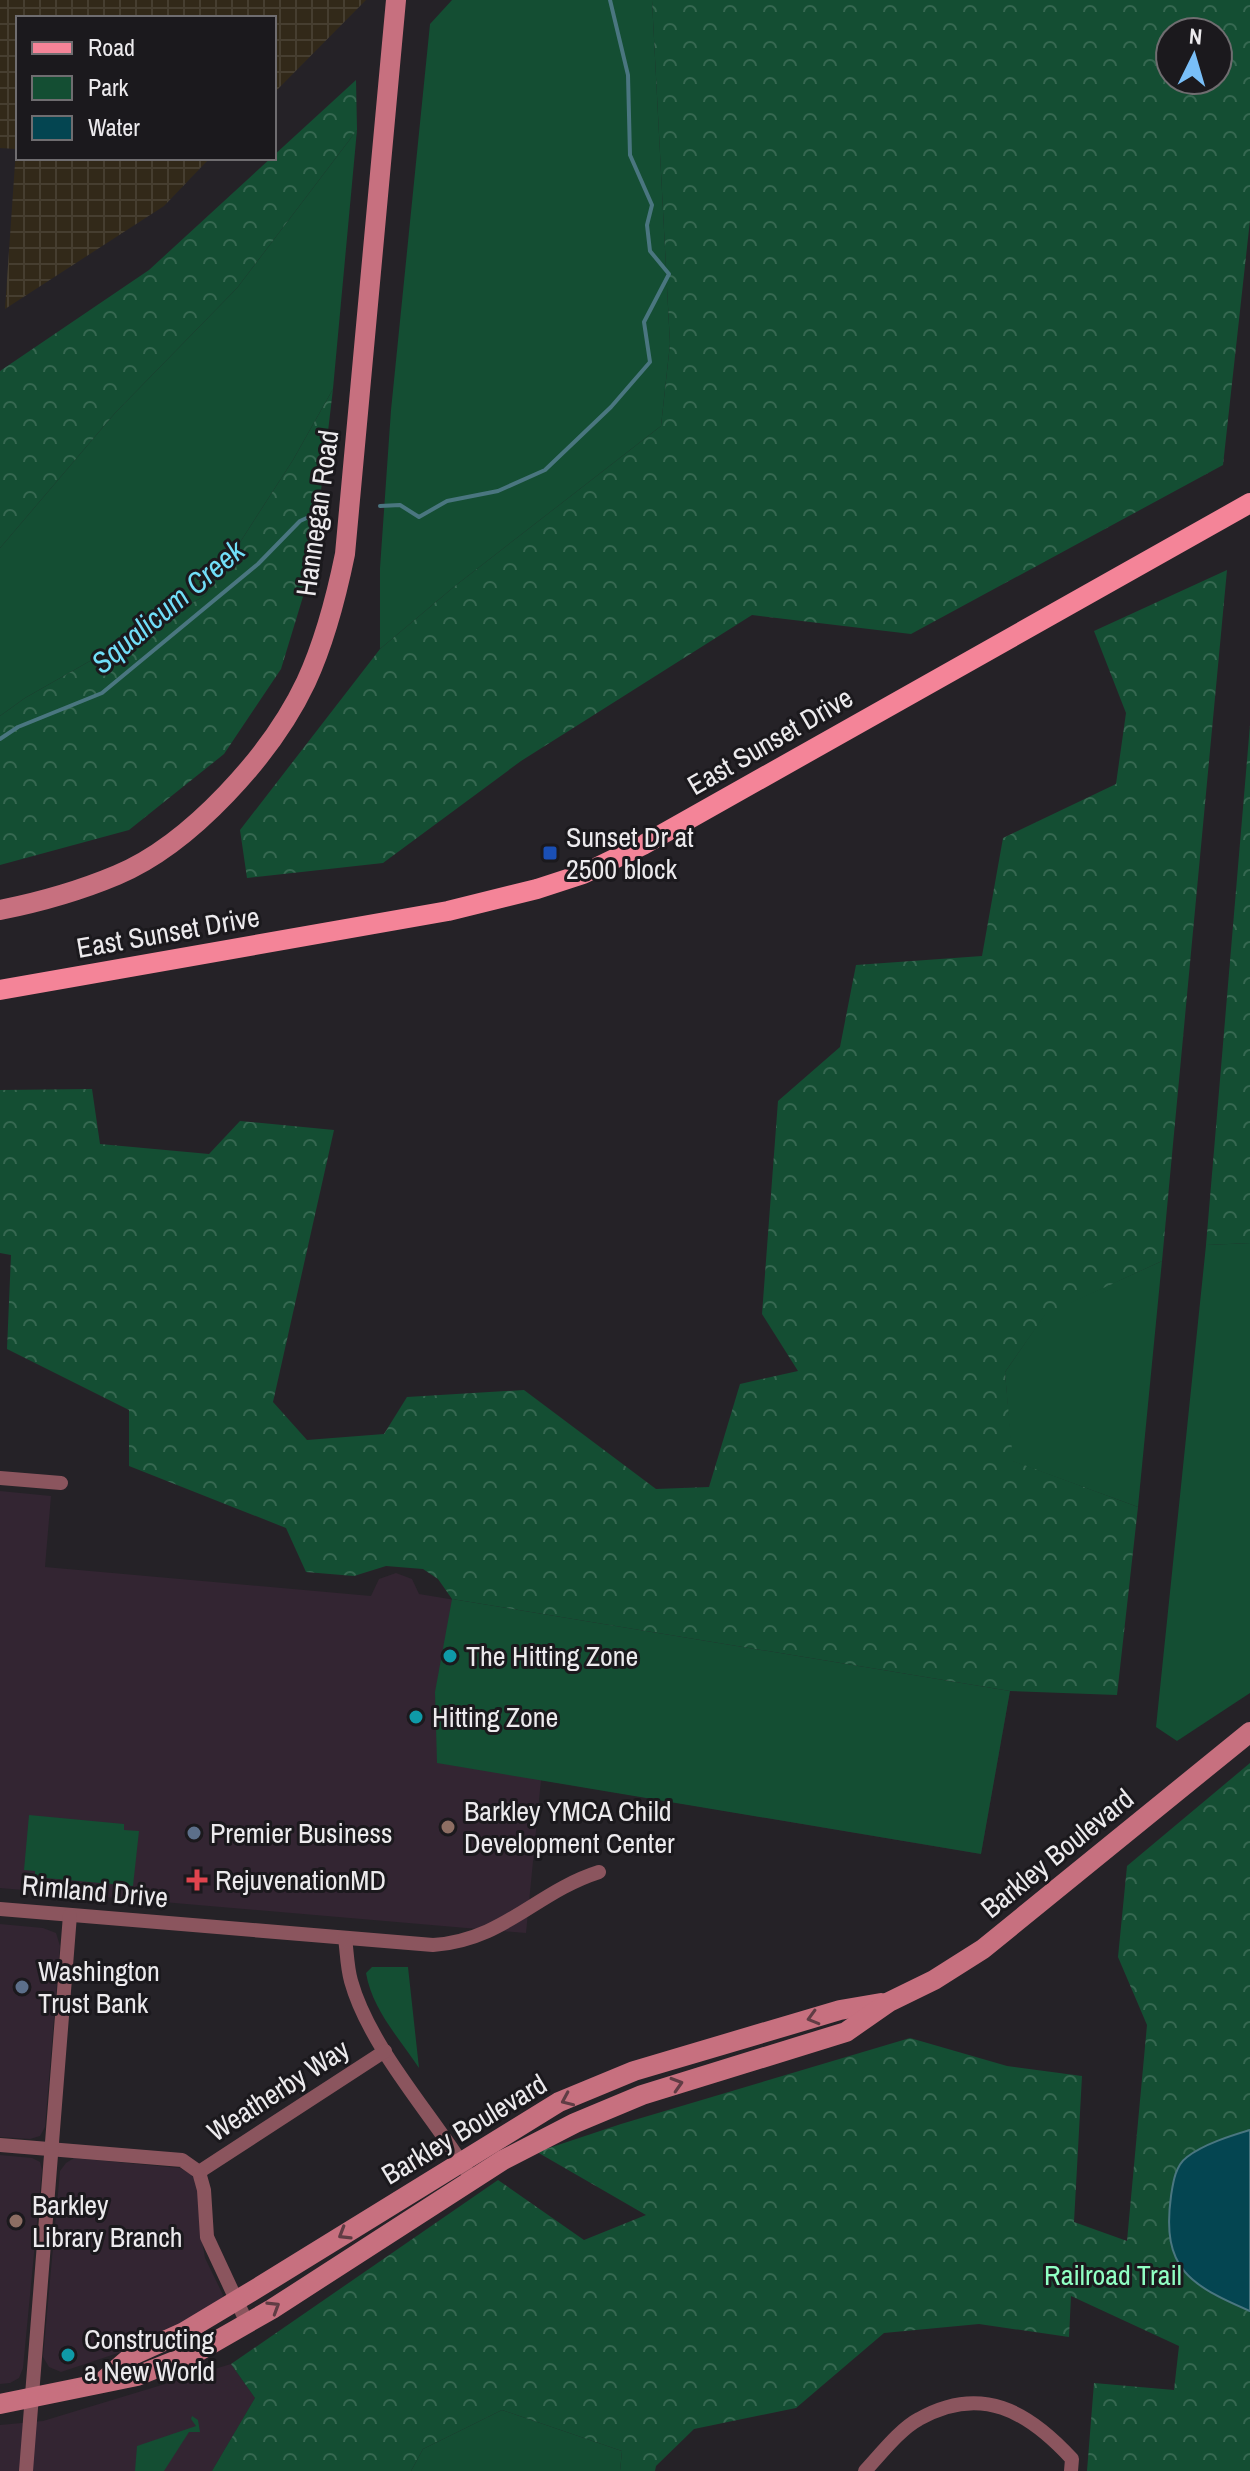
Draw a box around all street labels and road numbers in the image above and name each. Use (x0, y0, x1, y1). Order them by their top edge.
street label: Hannegan Road (287, 428, 347, 598)
street label: East Sunset Drive (680, 678, 860, 804)
street label: East Sunset Drive (74, 897, 262, 967)
street label: Barkley Boulevard (973, 1780, 1141, 1926)
street label: Rimland Drive (20, 1866, 170, 1916)
street label: Weatherby Way (200, 2030, 357, 2150)
street label: Barkley Boulevard (374, 2065, 554, 2193)

